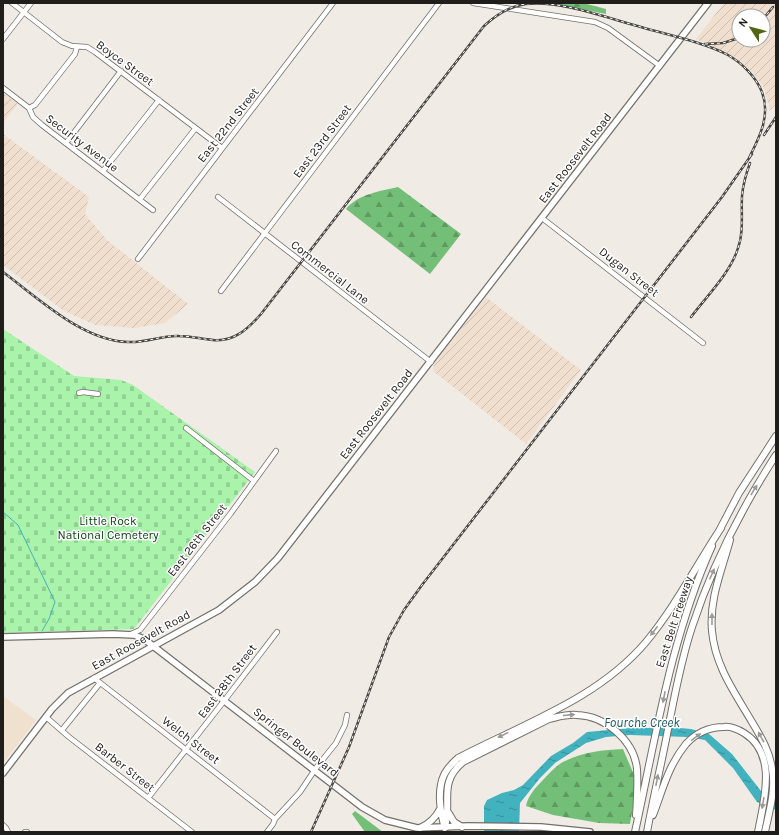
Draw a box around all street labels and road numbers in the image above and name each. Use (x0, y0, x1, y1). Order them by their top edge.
street label: Boyce Street (93, 37, 157, 89)
street label: East 22nd Street (194, 84, 262, 165)
street label: East 23rd Street (290, 101, 354, 180)
street label: East Roosevelt Road (535, 110, 615, 206)
street label: Security Avenue (43, 111, 121, 175)
street label: Commercial Lane (288, 237, 372, 307)
street label: Dugan Street (596, 244, 662, 300)
street label: East Roosevelt Road (336, 366, 416, 462)
street label: East 26th Street (164, 500, 230, 579)
street label: East Belt Freeway (653, 574, 695, 669)
street label: East Roosevelt Road (89, 607, 193, 673)
street label: East 28th Street (195, 641, 260, 721)
street label: Springer Boulevard (251, 704, 341, 780)
street label: Welch Street (159, 713, 223, 767)
street label: Barber Street (92, 739, 158, 795)

